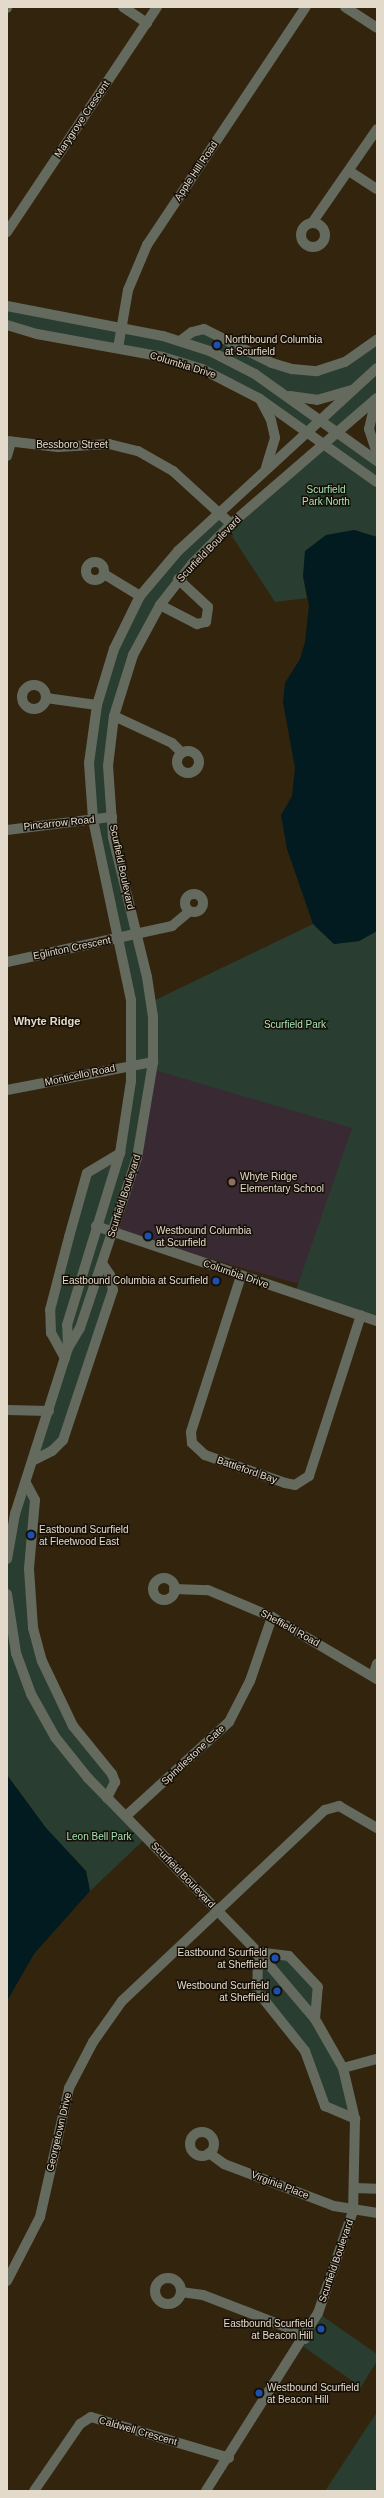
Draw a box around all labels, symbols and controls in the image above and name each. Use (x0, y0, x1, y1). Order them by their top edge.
street label: Marygrove Crescent (52, 78, 112, 160)
street label: Apple Hill Road (172, 139, 220, 203)
place label: Northbound Columbia at Scurfield (225, 333, 322, 356)
marker: Northbound Columbia at Scurfield (212, 340, 222, 350)
street label: Columbia Drive (149, 349, 217, 381)
street label: Bessboro Street (36, 439, 108, 451)
park label: Scurfield Park North (302, 483, 350, 506)
street label: Scurfield Boulevard (175, 514, 243, 584)
street label: Pincarrow Road (23, 813, 95, 833)
street label: Scurfield Boulevard (107, 823, 137, 911)
street label: Eglinton Crescent (32, 934, 112, 962)
district label: Whyte Ridge (14, 1014, 80, 1028)
park label: Scurfield Park (264, 1019, 326, 1031)
street label: Monticello Road (44, 1062, 116, 1088)
street label: Scurfield Boulevard (105, 1153, 143, 1239)
place label: Whyte Ridge Elementary School (240, 1170, 324, 1194)
marker: Whyte Ridge Elementary School (227, 1177, 237, 1187)
place label: Westbound Columbia at Scurfield (156, 1224, 251, 1248)
marker: Westbound Columbia at Scurfield (143, 1231, 153, 1241)
street label: Columbia Drive (202, 1257, 270, 1291)
place label: Eastbound Columbia at Scurfield (62, 1275, 208, 1287)
marker: Eastbound Columbia at Scurfield (211, 1276, 221, 1286)
street label: Battleford Bay (215, 1454, 279, 1486)
place label: Eastbound Scurfield at Fleetwood East (39, 1523, 129, 1546)
marker: Eastbound Scurfield at Fleetwood East (26, 1530, 36, 1540)
street label: Sheffield Road (258, 1607, 322, 1649)
street label: Spindlestone Gate (159, 1723, 227, 1787)
park label: Leon Bell Park (66, 1831, 132, 1843)
street label: Scurfield Boulevard (149, 1840, 217, 1910)
place label: Eastbound Scurfield at Sheffield (177, 1946, 267, 1970)
marker: Eastbound Scurfield at Sheffield (270, 1953, 280, 1963)
place label: Westbound Scurfield at Sheffield (177, 1979, 269, 2002)
marker: Westbound Scurfield at Sheffield (272, 1986, 282, 1996)
street label: Georgetown Drive (44, 2091, 74, 2173)
street label: Virginia Place (249, 2168, 311, 2202)
street label: Scurfield Boulevard (316, 2218, 356, 2304)
place label: Eastbound Scurfield at Beacon Hill (223, 2317, 313, 2340)
marker: Eastbound Scurfield at Beacon Hill (316, 2324, 326, 2334)
place label: Westbound Scurfield at Beacon Hill (267, 2381, 359, 2404)
marker: Westbound Scurfield at Beacon Hill (254, 2388, 264, 2398)
street label: Caldwell Crescent (98, 2414, 178, 2448)

